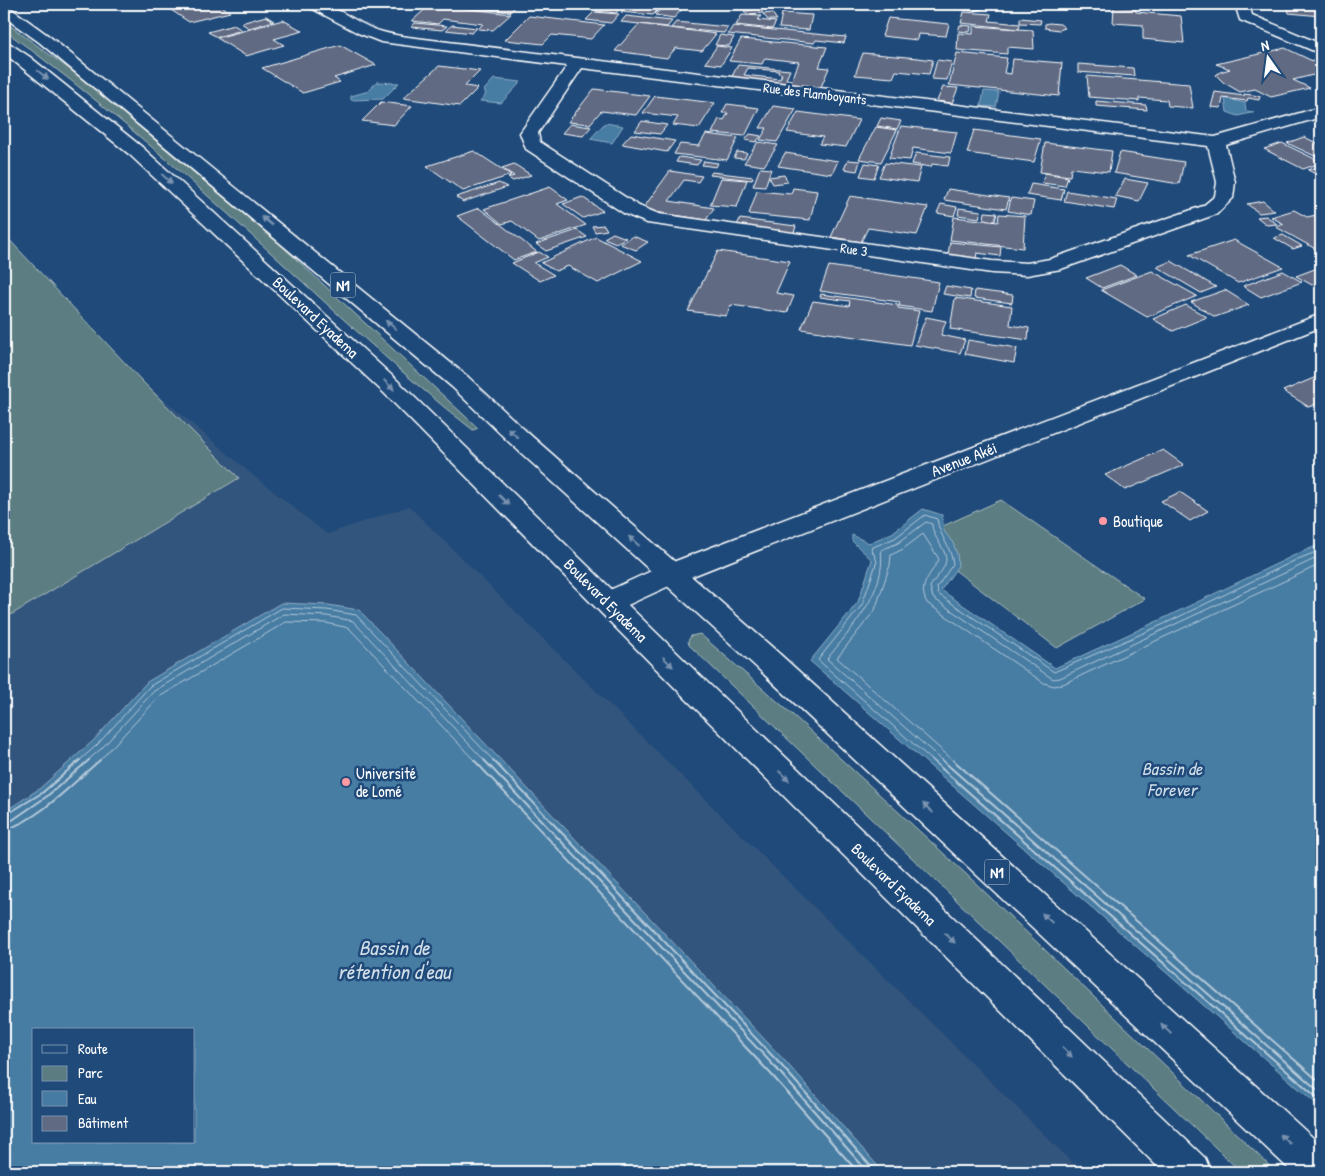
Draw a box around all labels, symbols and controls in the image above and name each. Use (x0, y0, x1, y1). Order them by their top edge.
north arrow (1242, 32, 1292, 82)
text: N (1259, 35, 1271, 55)
one-way arrow (36, 70, 49, 81)
street label: Rue des Flamboyants (762, 77, 868, 110)
one-way arrow (161, 174, 174, 185)
one-way arrow (260, 216, 273, 227)
street label: Rue 3 (839, 238, 869, 260)
street label: Boulevard Eyadema (268, 271, 364, 363)
road number: N1 (330, 272, 356, 298)
one-way arrow (386, 319, 398, 331)
one-way arrow (383, 379, 395, 391)
one-way arrow (508, 427, 520, 439)
street label: Avenue Akéi (928, 436, 1000, 482)
one-way arrow (498, 494, 510, 506)
place label: Boutique (1113, 510, 1164, 532)
marker: Boutique (1097, 515, 1109, 527)
one-way arrow (628, 536, 640, 547)
street label: Boulevard Eyadema (559, 553, 653, 647)
one-way arrow (662, 656, 674, 668)
water label: Bassin de Forever (1142, 756, 1203, 802)
place label: Université de Lomé (356, 762, 417, 802)
one-way arrow (777, 770, 789, 782)
marker: Université de Lomé (340, 776, 352, 788)
one-way arrow (922, 802, 934, 814)
street label: Boulevard Eyadema (847, 838, 941, 930)
road number: N1 (984, 860, 1010, 884)
one-way arrow (1041, 912, 1053, 924)
one-way arrow (944, 932, 956, 944)
water label: Bassin de rétention d'eau (338, 933, 452, 986)
one-way arrow (1161, 1023, 1173, 1035)
legend (32, 1028, 195, 1144)
text: Route (78, 1038, 108, 1059)
one-way arrow (1060, 1046, 1072, 1058)
text: Parc (78, 1062, 103, 1083)
text: Eau (78, 1088, 97, 1109)
text: Bâtiment (78, 1112, 129, 1133)
one-way arrow (1280, 1133, 1292, 1145)

